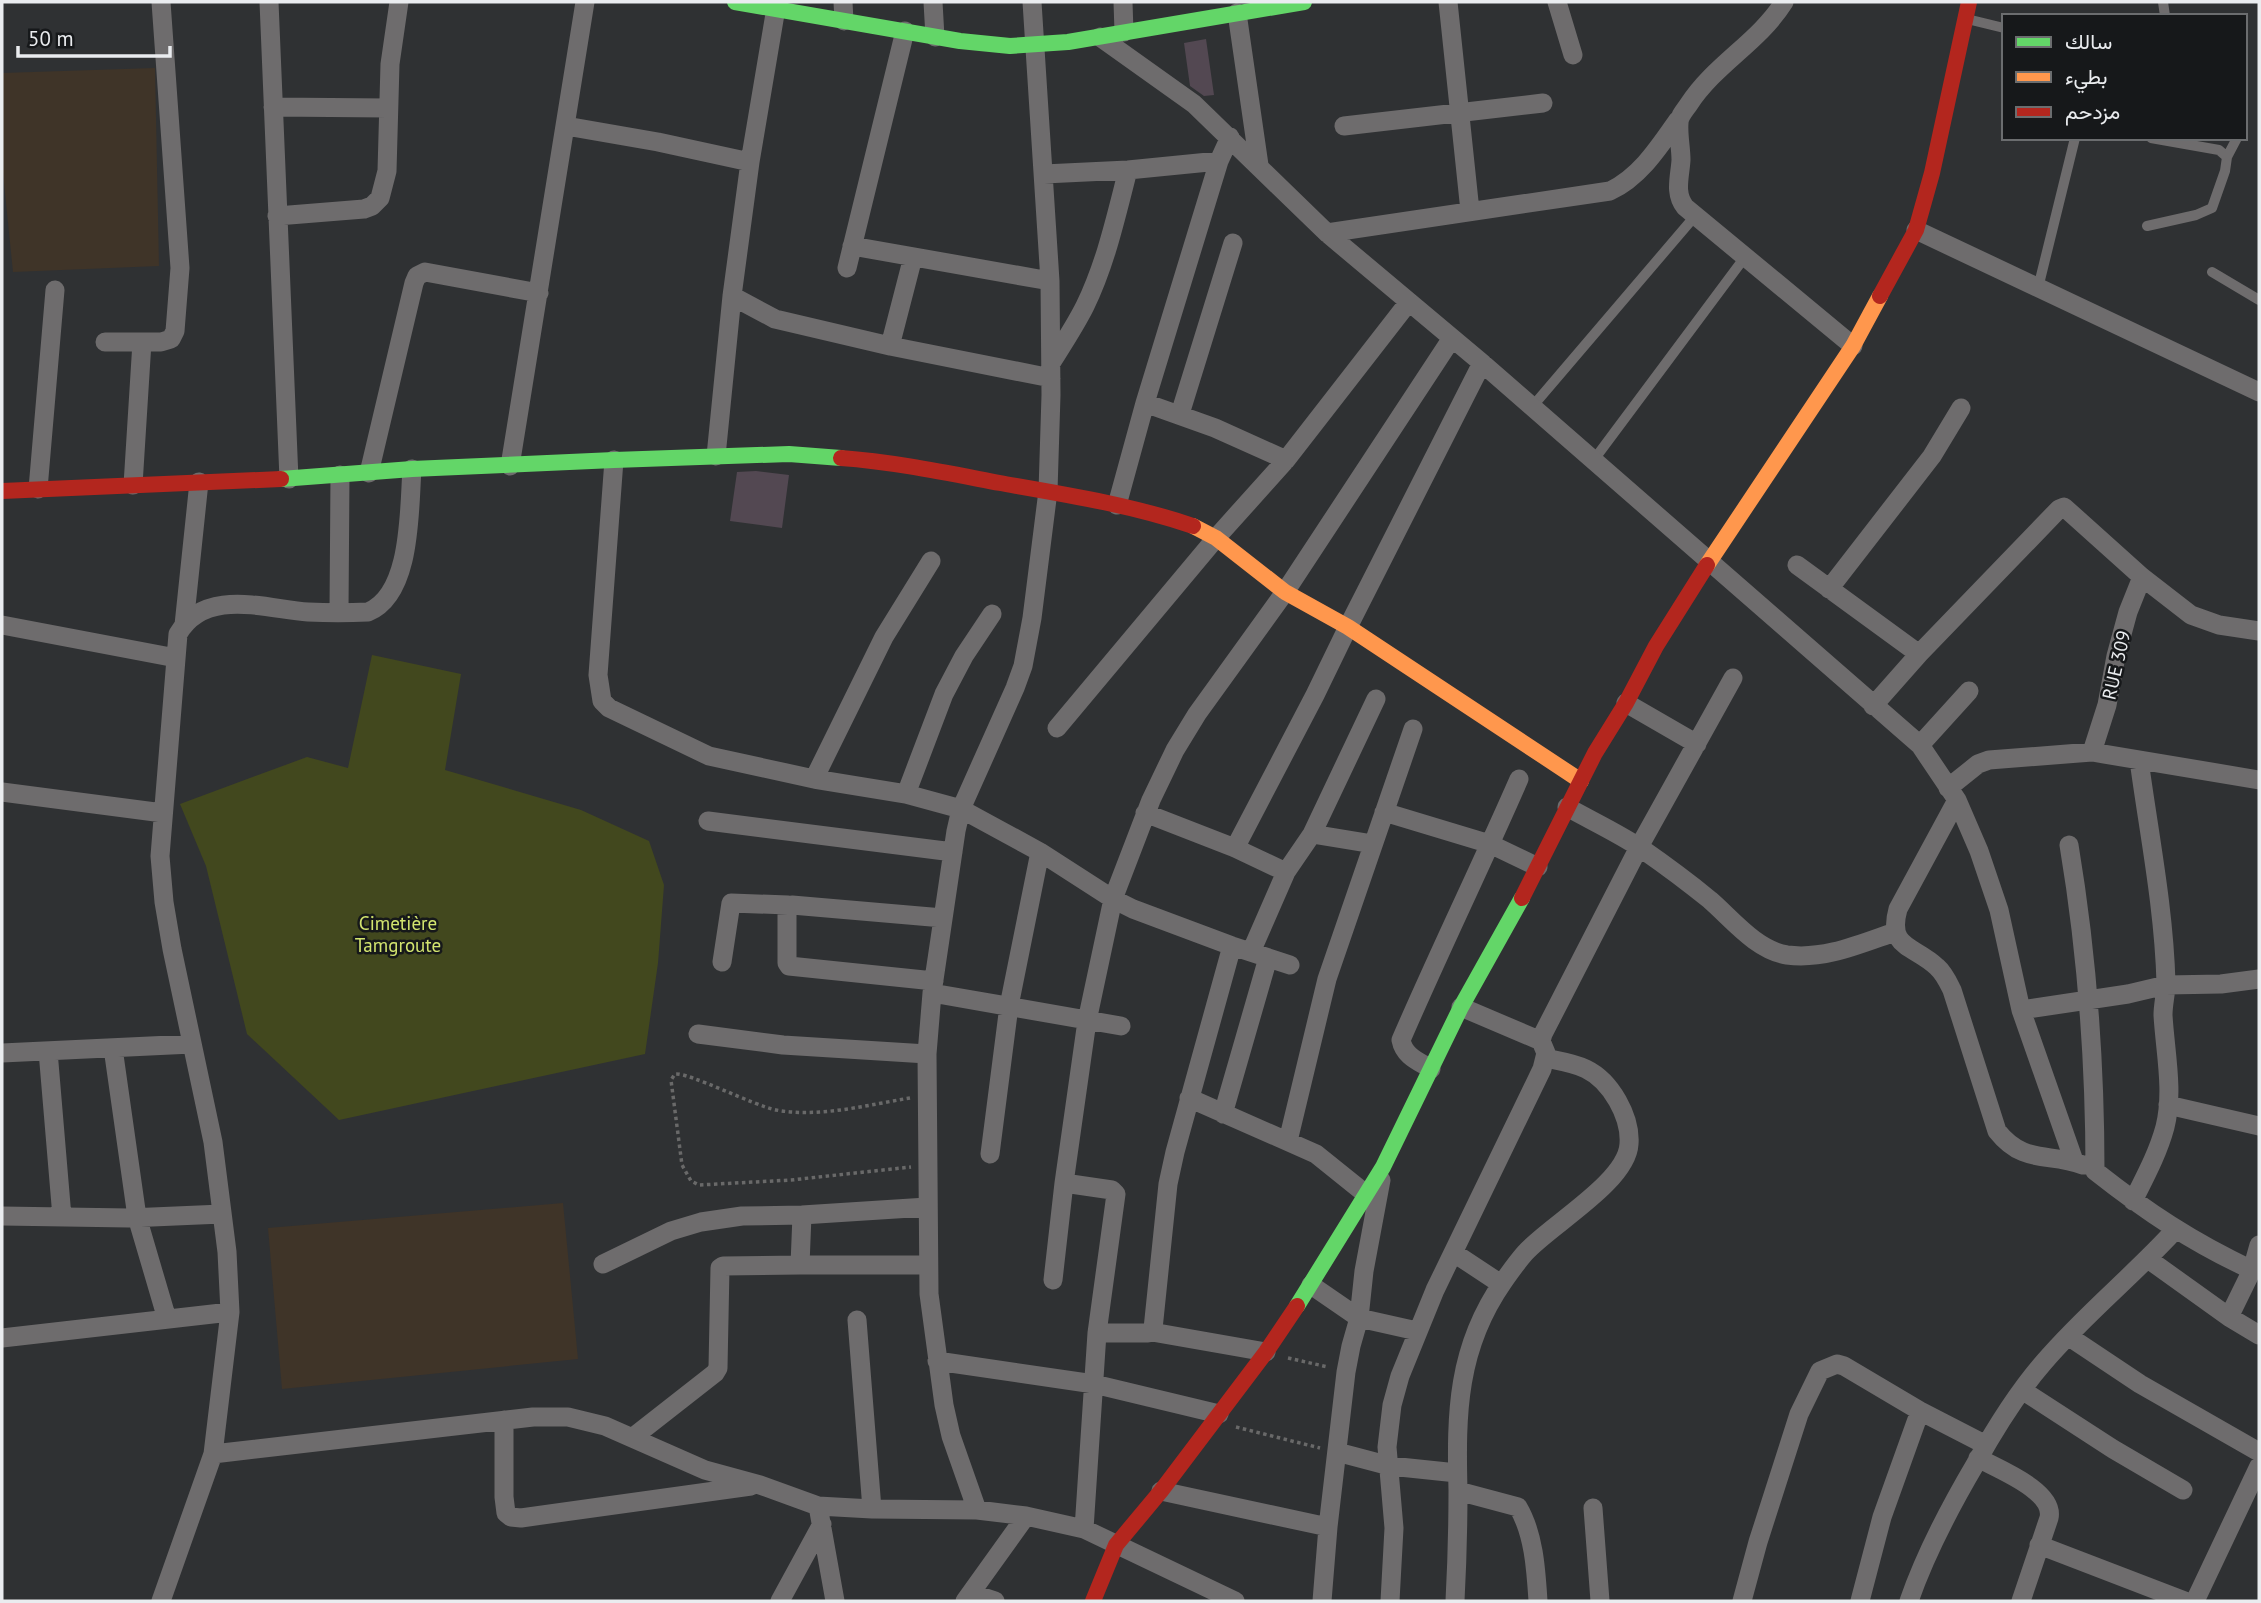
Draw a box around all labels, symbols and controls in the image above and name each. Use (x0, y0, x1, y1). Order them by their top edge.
scale bar (18, 14, 170, 58)
legend (2002, 14, 2247, 140)
text: 50 m (28, 25, 74, 52)
text: سالك (2065, 28, 2112, 55)
text: بطيء (2065, 63, 2108, 94)
text: مزدحم (2065, 98, 2120, 126)
street label: RUE 309 (2096, 628, 2136, 702)
park label: Cimetière Tamgroute (355, 911, 441, 957)

